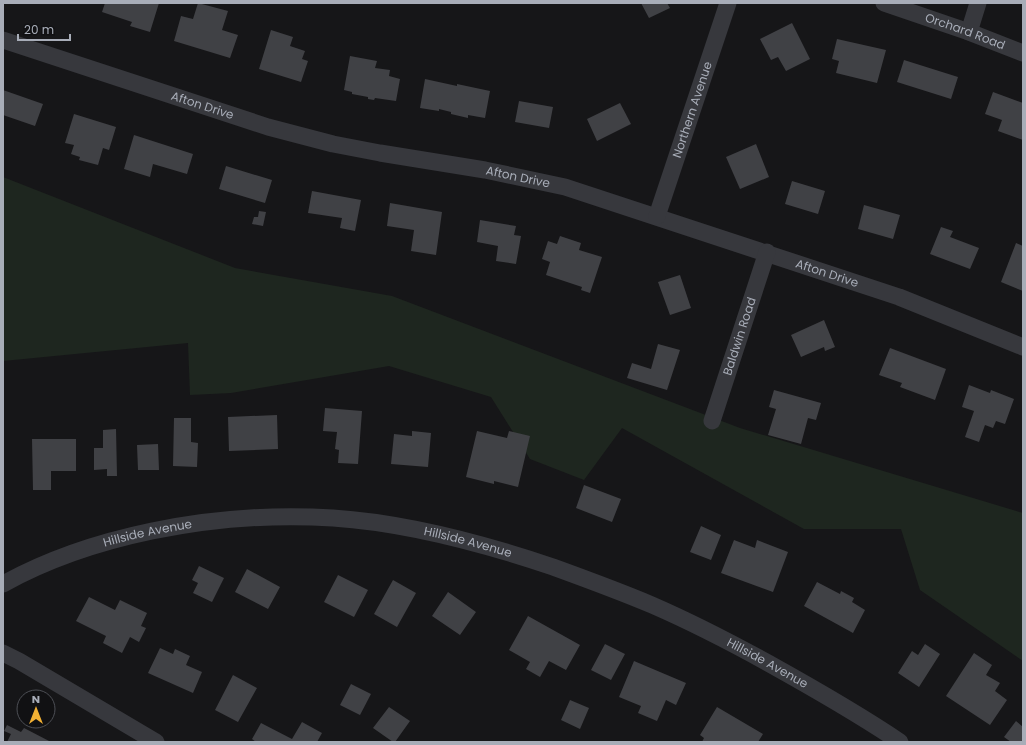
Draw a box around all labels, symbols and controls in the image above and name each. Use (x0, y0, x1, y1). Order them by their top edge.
street label: Orchard Road (923, 9, 1008, 53)
scale bar (18, 16, 70, 42)
text: 20 m (24, 21, 54, 38)
street label: Northern Avenue (668, 59, 716, 160)
street label: Afton Drive (169, 87, 236, 123)
street label: Afton Drive (484, 161, 552, 192)
street label: Afton Drive (794, 255, 861, 291)
street label: Baldwin Road (718, 295, 760, 378)
street label: Hillside Avenue (101, 515, 193, 551)
street label: Hillside Avenue (422, 522, 514, 561)
street label: Hillside Avenue (724, 633, 811, 692)
north arrow (16, 689, 56, 729)
text: N (32, 691, 40, 707)

